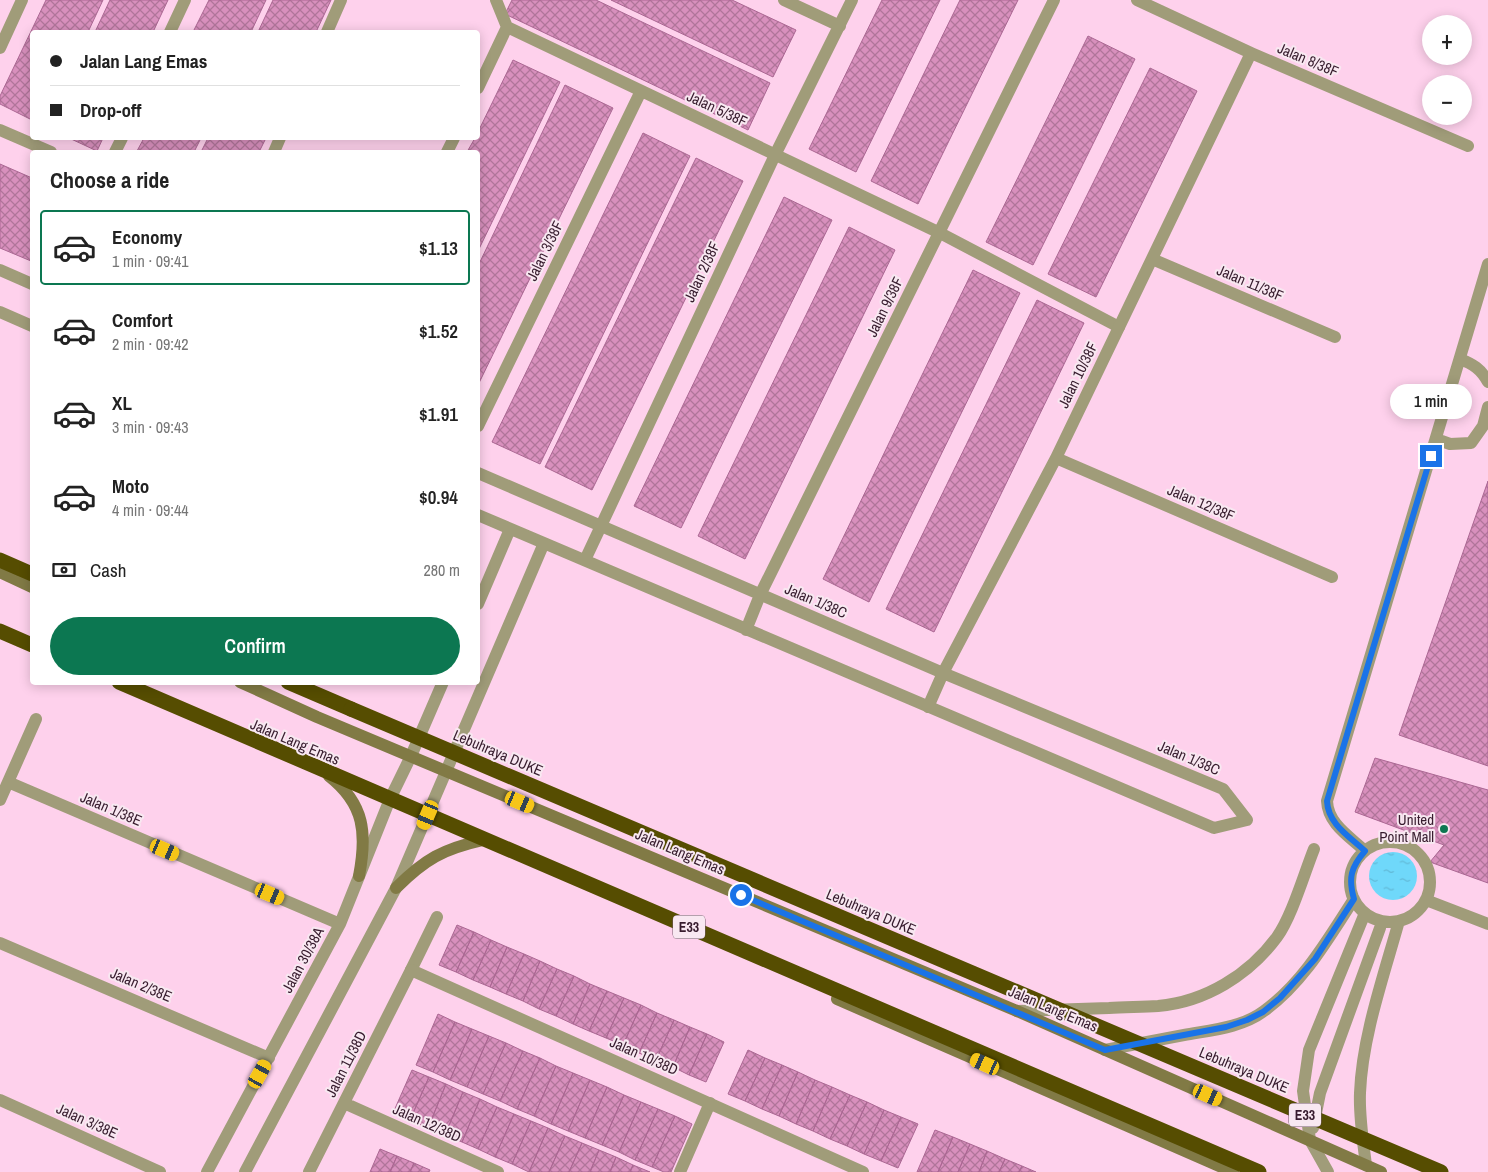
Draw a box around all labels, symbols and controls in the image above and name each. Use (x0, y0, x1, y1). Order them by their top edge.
map controls (1422, 15, 1472, 125)
button: + (1422, 15, 1472, 65)
street label: Jalan 8/38F (1275, 37, 1342, 82)
text: Jalan Lang Emas (80, 48, 207, 74)
button: − (1422, 75, 1472, 125)
street label: Jalan 5/38F (684, 85, 751, 132)
text: Drop-off (80, 97, 141, 123)
text: Choose a ride (50, 165, 169, 195)
street label: Jalan 3/38F (521, 217, 568, 284)
text: Economy (112, 224, 182, 250)
icon: car (52, 225, 97, 270)
text: $1.13 (419, 235, 458, 261)
street label: Jalan 2/38F (678, 238, 725, 305)
text: 1 min · 09:41 (112, 250, 189, 272)
street label: Jalan 11/38F (1214, 259, 1287, 306)
street label: Jalan 9/38F (861, 273, 908, 340)
text: Comfort (112, 307, 173, 333)
icon: car (52, 308, 97, 353)
text: $1.52 (419, 318, 458, 344)
text: 2 min · 09:42 (112, 333, 189, 355)
street label: Jalan 10/38F (1053, 338, 1103, 411)
callout: 1 min (1390, 384, 1472, 418)
text: XL (112, 390, 132, 416)
text: 1 min (1414, 390, 1448, 412)
icon: car (52, 391, 97, 436)
text: $1.91 (419, 401, 458, 427)
text: 3 min · 09:43 (112, 416, 189, 438)
route end (1420, 445, 1442, 467)
text: Moto (112, 473, 149, 499)
icon: car (52, 474, 97, 519)
street label: Jalan 12/38F (1164, 479, 1238, 526)
text: $0.94 (419, 484, 458, 510)
text: 4 min · 09:44 (112, 499, 189, 521)
icon: cash (50, 556, 78, 584)
text: Cash (90, 557, 126, 583)
text: 280 m (424, 559, 460, 581)
street label: Jalan 1/38C (782, 578, 851, 623)
button: Confirm (50, 617, 460, 675)
street label: Jalan Lang Emas (247, 713, 343, 770)
street label: Lebuhraya DUKE (450, 724, 546, 781)
street label: Jalan 1/38C (1155, 735, 1224, 780)
street label: Jalan 1/38E (77, 786, 145, 831)
car (503, 789, 536, 815)
car (415, 798, 440, 832)
place label: United Point Mall (1379, 809, 1434, 847)
street label: Jalan Lang Emas (632, 823, 728, 880)
marker: United Point Mall (1438, 823, 1450, 835)
car (148, 837, 181, 863)
car (253, 881, 286, 907)
street label: Lebuhraya DUKE (823, 883, 919, 940)
route start (730, 884, 752, 906)
road number: E33 (673, 916, 705, 939)
street label: Jalan 30/38A (276, 922, 329, 996)
street label: Jalan 2/38E (107, 962, 175, 1007)
street label: Jalan Lang Emas (1005, 980, 1101, 1037)
street label: Jalan 11/38D (320, 1027, 371, 1100)
street label: Jalan 10/38D (607, 1031, 682, 1080)
street label: Lebuhraya DUKE (1196, 1041, 1292, 1098)
car (968, 1051, 1001, 1077)
car (246, 1057, 273, 1091)
car (1191, 1082, 1224, 1108)
street label: Jalan 3/38E (53, 1098, 121, 1143)
street label: Jalan 12/38D (390, 1098, 465, 1147)
road number: E33 (1289, 1104, 1321, 1126)

